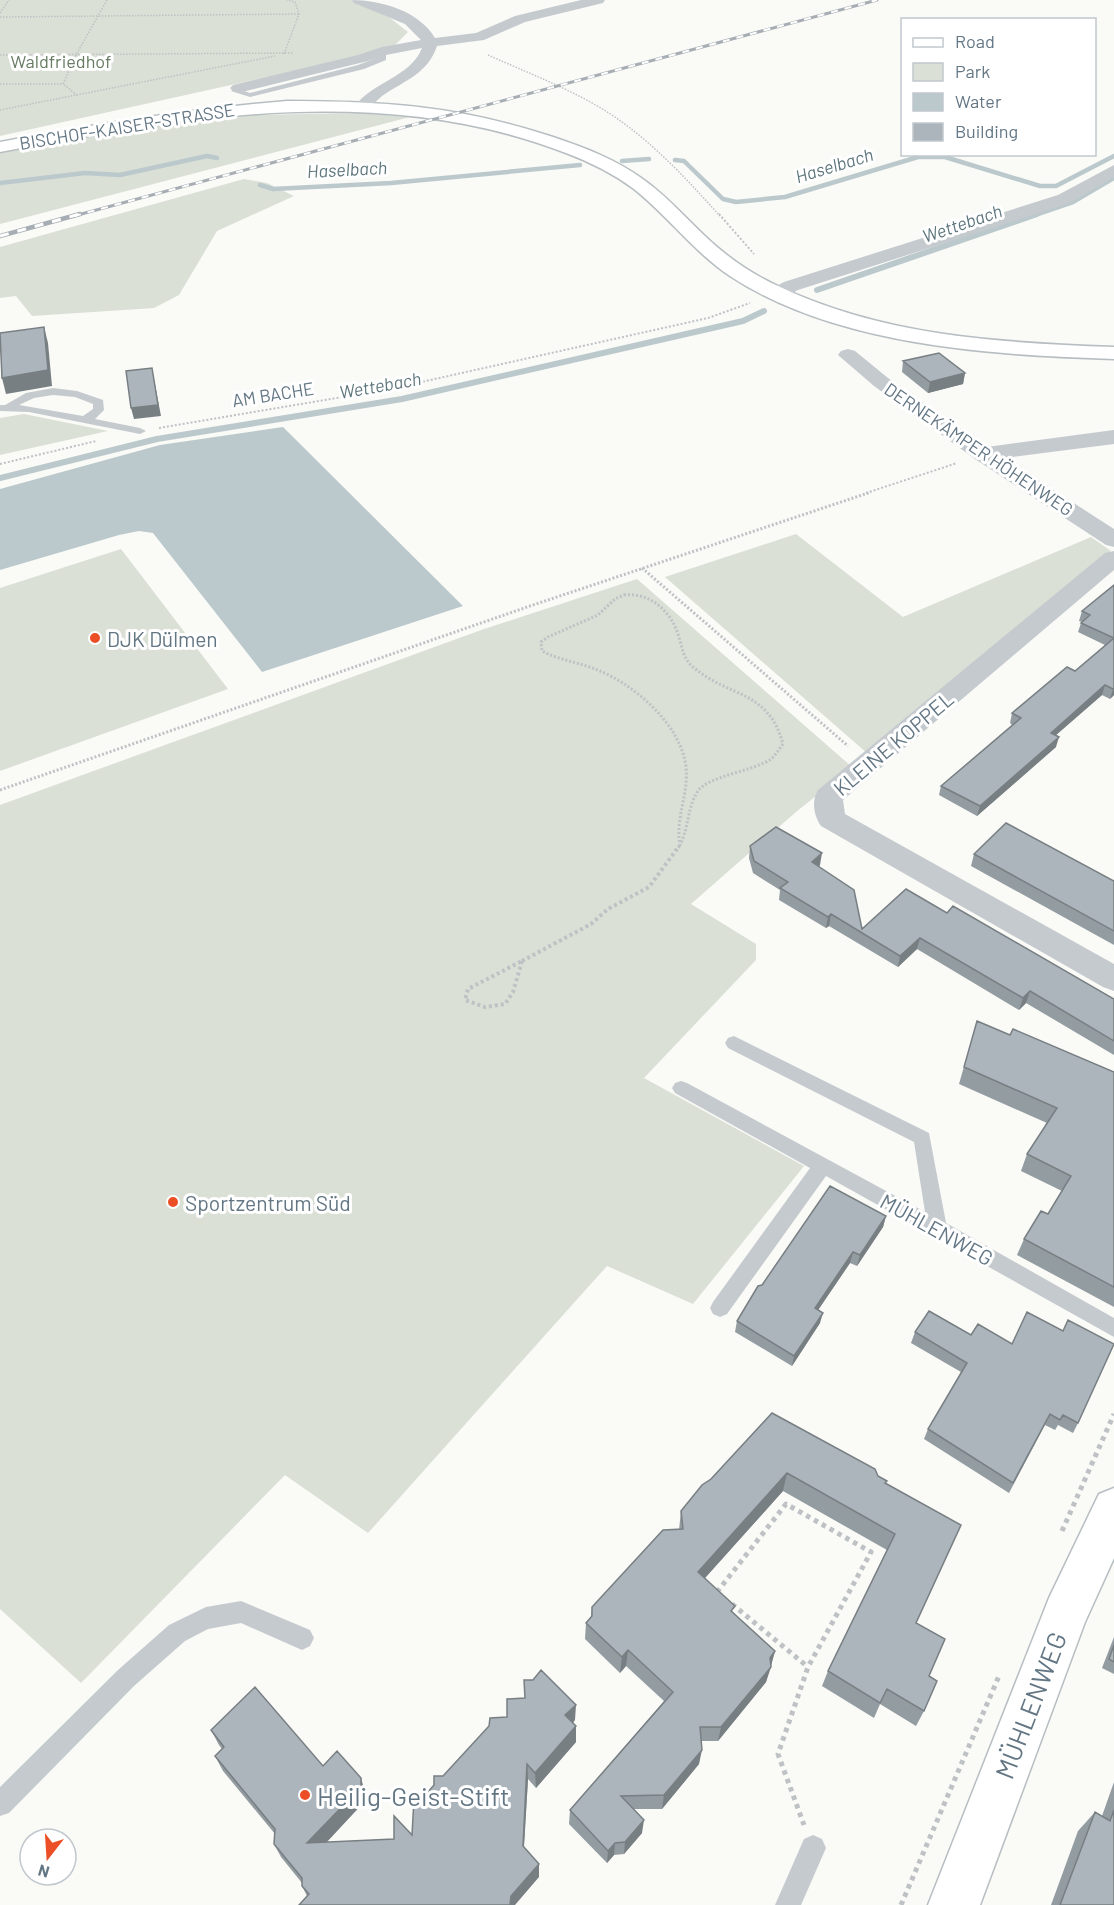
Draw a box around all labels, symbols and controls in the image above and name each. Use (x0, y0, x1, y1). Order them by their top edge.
legend (901, 18, 1096, 156)
text: Road (955, 30, 995, 52)
park label: Waldfriedhof (11, 50, 111, 72)
text: Park (955, 60, 990, 82)
text: Water (955, 90, 1002, 112)
street label: BISCHOF-KAISER-STRASSE (18, 98, 236, 154)
text: Building (955, 120, 1018, 142)
water label: Haselbach (792, 143, 876, 187)
water label: Haselbach (306, 156, 388, 182)
water label: Wettebach (919, 199, 1005, 247)
water label: Wettebach (337, 367, 423, 403)
street label: AM BACHE (230, 377, 316, 411)
street label: DERNEKÄMPER HÖHENWEG (881, 378, 1077, 520)
place label: DJK Dülmen (107, 626, 218, 651)
marker: DJK Dülmen (88, 631, 102, 645)
street label: KLEINE KOPPEL (828, 686, 958, 800)
street label: MÜHLENWEG (876, 1188, 998, 1270)
place label: Sportzentrum Süd (185, 1190, 351, 1215)
marker: Sportzentrum Süd (166, 1195, 180, 1209)
street label: MÜHLENWEG (988, 1627, 1072, 1783)
place label: Heilig-Geist-Stift (317, 1780, 509, 1811)
marker: Heilig-Geist-Stift (298, 1788, 312, 1802)
north arrow (18, 1827, 78, 1887)
text: N (36, 1861, 51, 1882)

